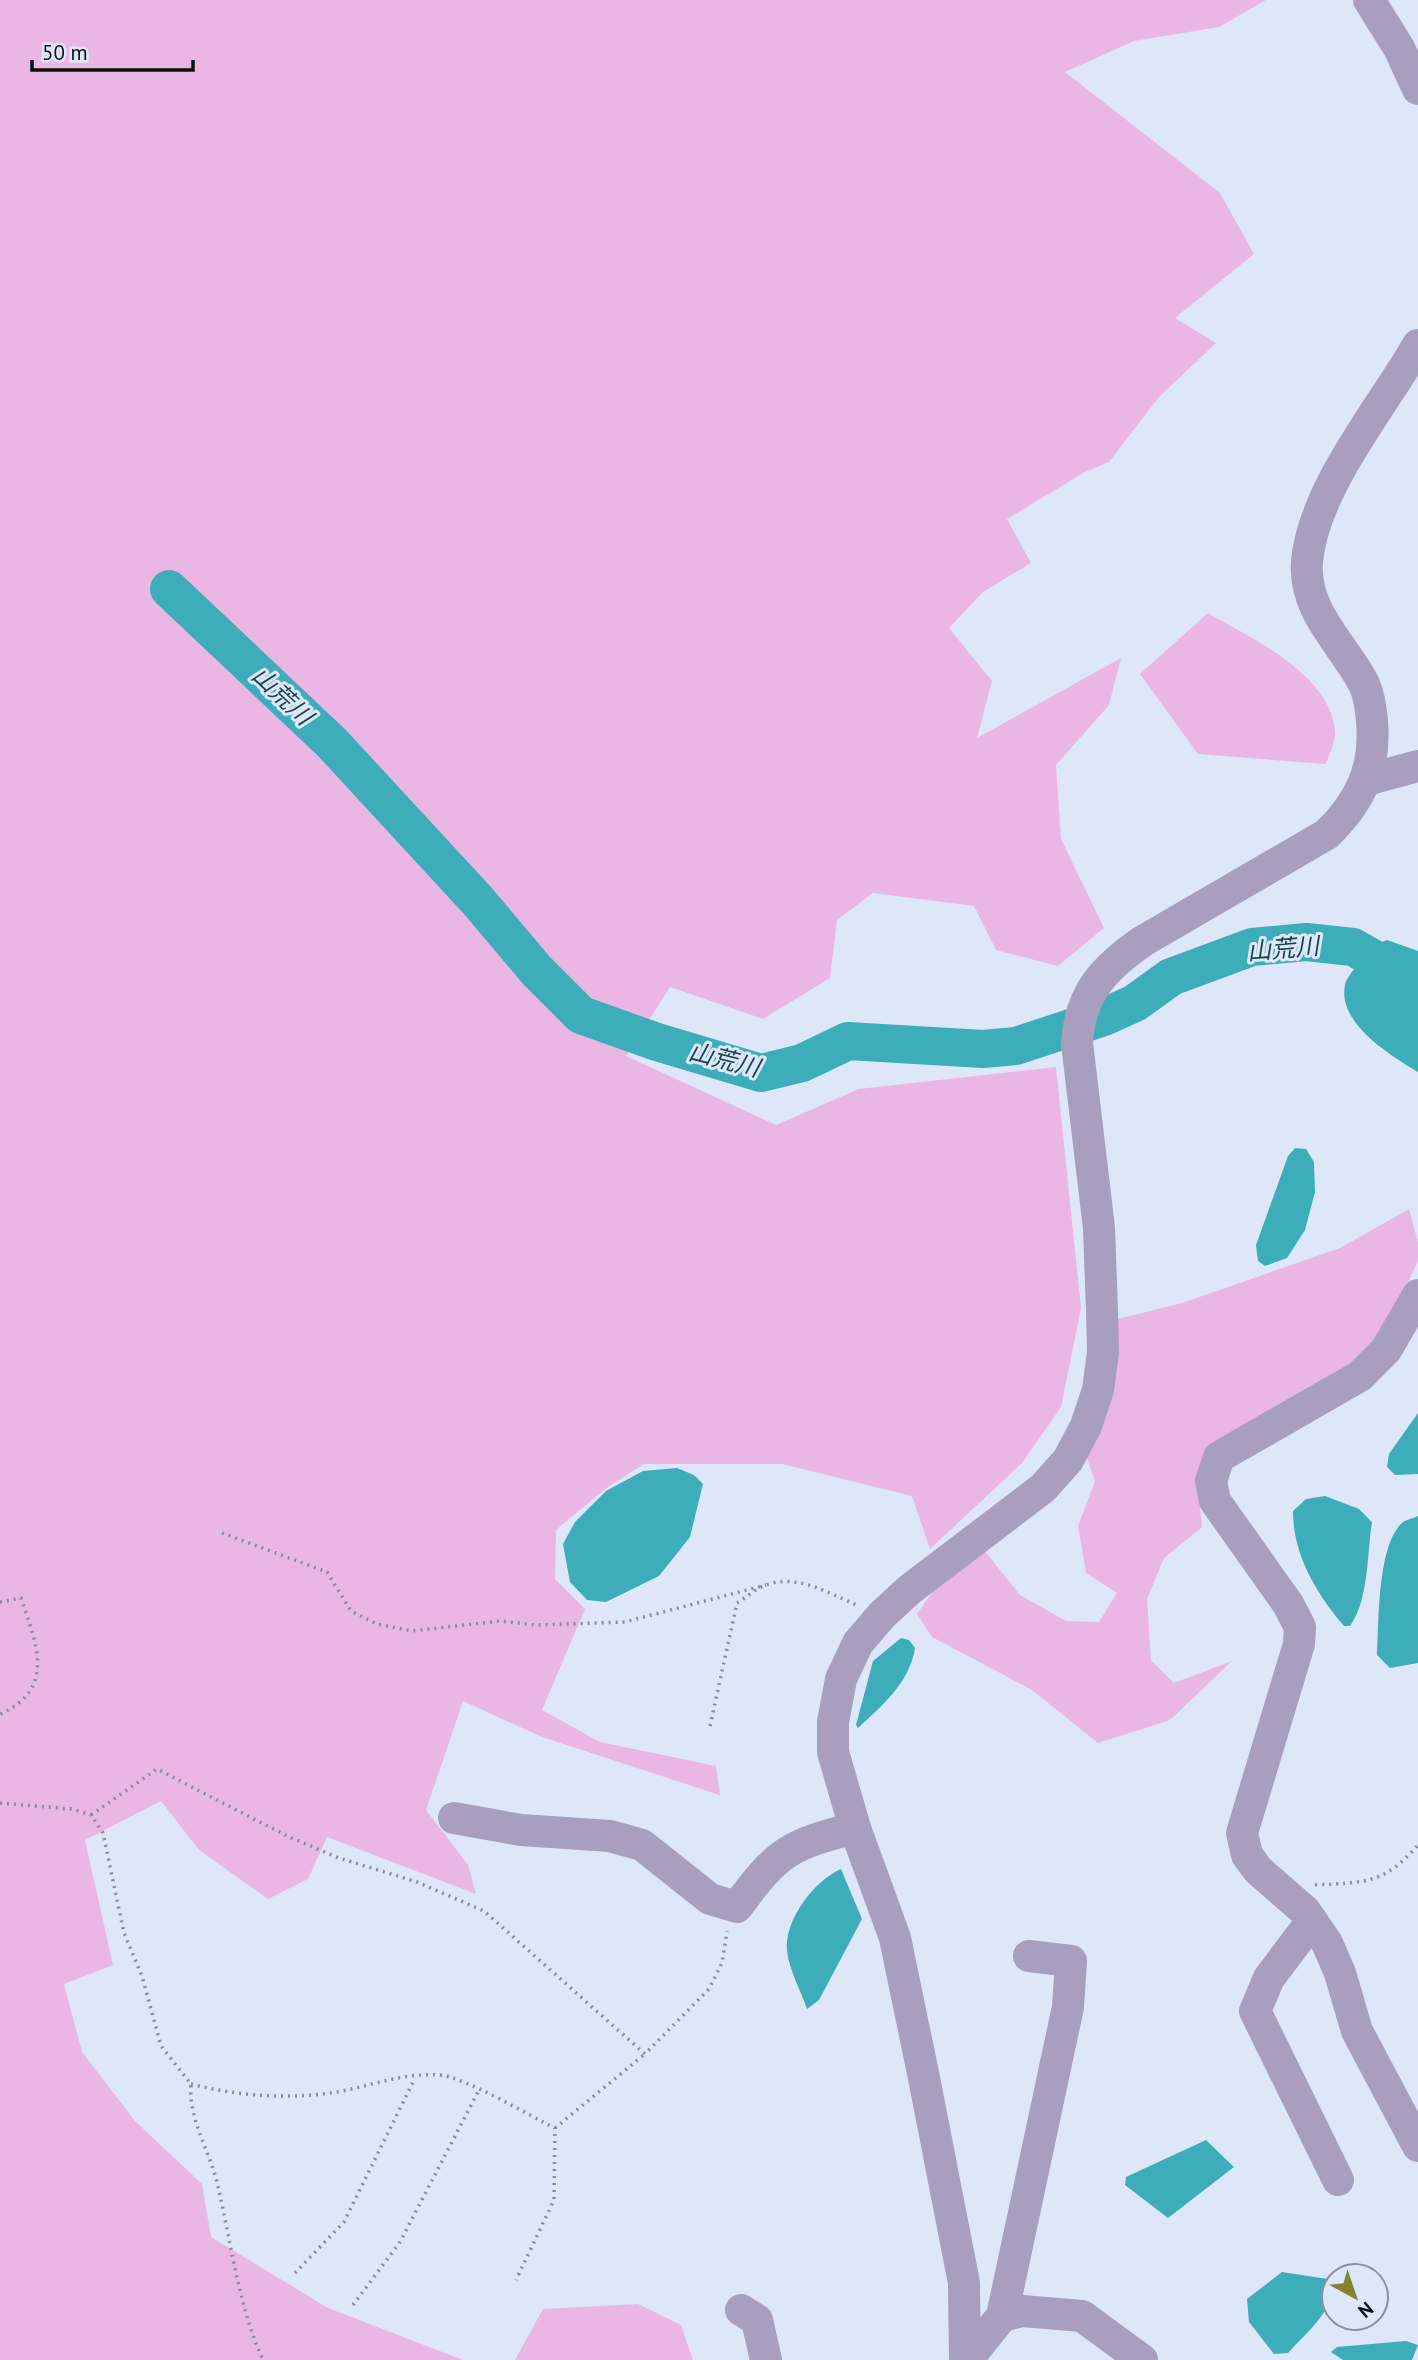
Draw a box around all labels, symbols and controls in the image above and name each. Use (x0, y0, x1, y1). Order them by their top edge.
scale bar (32, 28, 192, 72)
text: 50 m (42, 39, 88, 66)
water label: 山荒川 (245, 660, 321, 734)
water label: 山荒川 (1246, 930, 1323, 967)
water label: 山荒川 (685, 1036, 766, 1084)
north arrow (1320, 2262, 1390, 2332)
text: N (1353, 2297, 1378, 2323)

